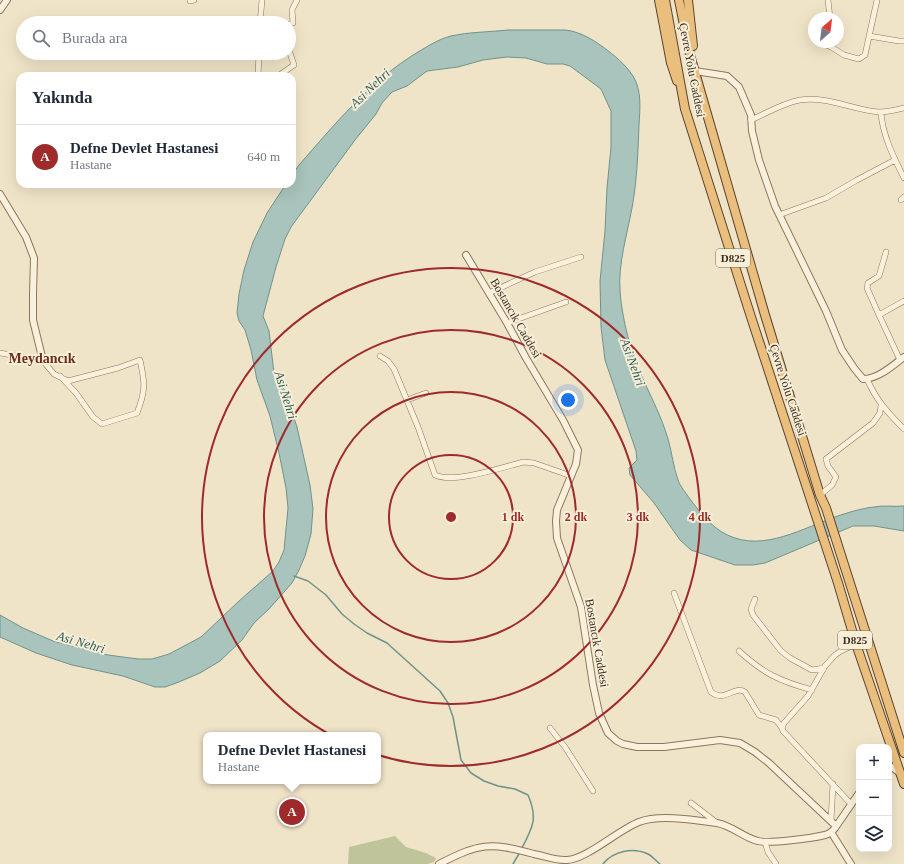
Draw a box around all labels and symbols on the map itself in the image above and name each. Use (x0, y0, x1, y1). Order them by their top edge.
north arrow (808, 12, 844, 48)
street label: Çevre Yolu Caddesi (676, 22, 708, 119)
water label: Asi Nehri (346, 65, 393, 111)
road number: D825 (716, 249, 750, 267)
street label: Bostancık Caddesi (488, 276, 545, 361)
water label: Asi Nehri (617, 335, 649, 388)
street label: Çevre Yolu Caddesi (767, 342, 810, 438)
district label: Meydancık (9, 351, 76, 366)
water label: Asi Nehri (271, 368, 301, 421)
your location (558, 390, 578, 410)
centre of rings (444, 510, 458, 524)
text: 1 dk (502, 510, 524, 524)
text: 2 dk (565, 510, 587, 524)
text: 3 dk (627, 510, 649, 524)
text: 4 dk (689, 510, 711, 524)
street label: Bostancık Caddesi (582, 598, 612, 689)
water label: Asi Nehri (54, 628, 107, 656)
road number: D825 (838, 631, 872, 649)
pin: A (279, 797, 305, 827)

